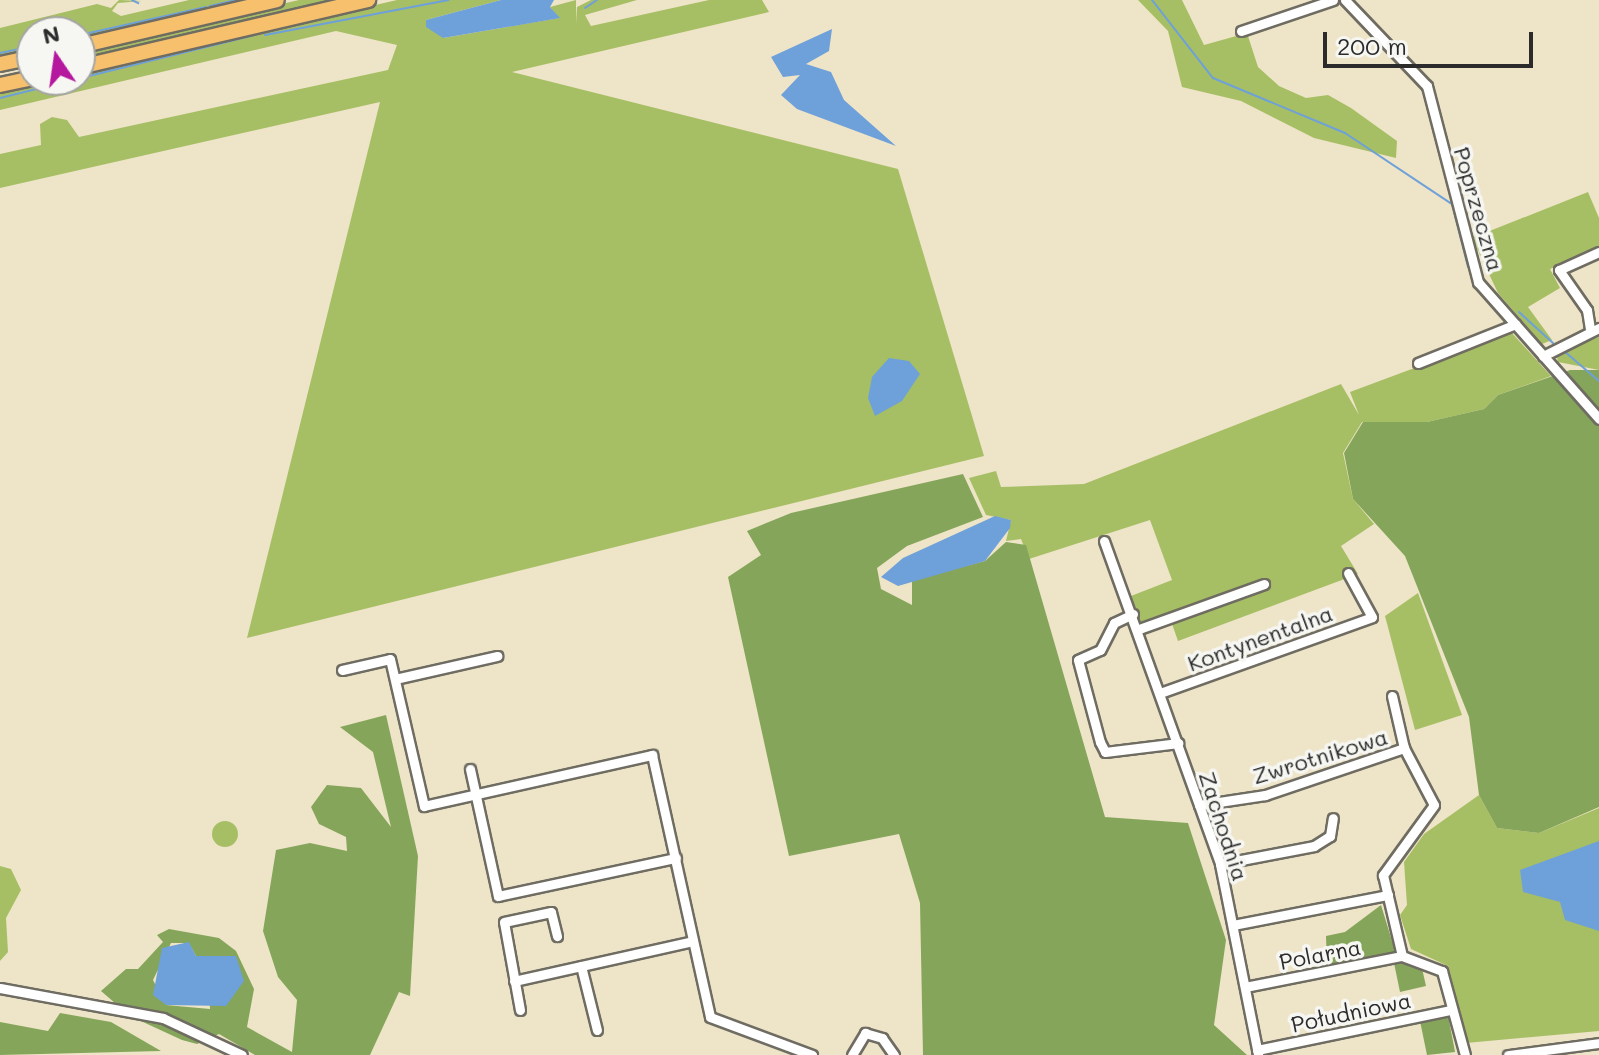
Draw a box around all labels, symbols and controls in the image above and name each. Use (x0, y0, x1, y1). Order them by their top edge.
north arrow (16, 16, 96, 96)
scale bar (1327, 16, 1537, 66)
text: N (40, 18, 62, 50)
text: 200 m (1337, 30, 1407, 61)
street label: Poprzeczna (1449, 144, 1509, 274)
street label: Kontynentalna (1184, 600, 1336, 676)
street label: Zwrotnikowa (1249, 723, 1391, 789)
street label: Zachodnia (1194, 768, 1254, 884)
street label: Polarna (1277, 933, 1363, 975)
street label: Południowa (1289, 986, 1413, 1038)

